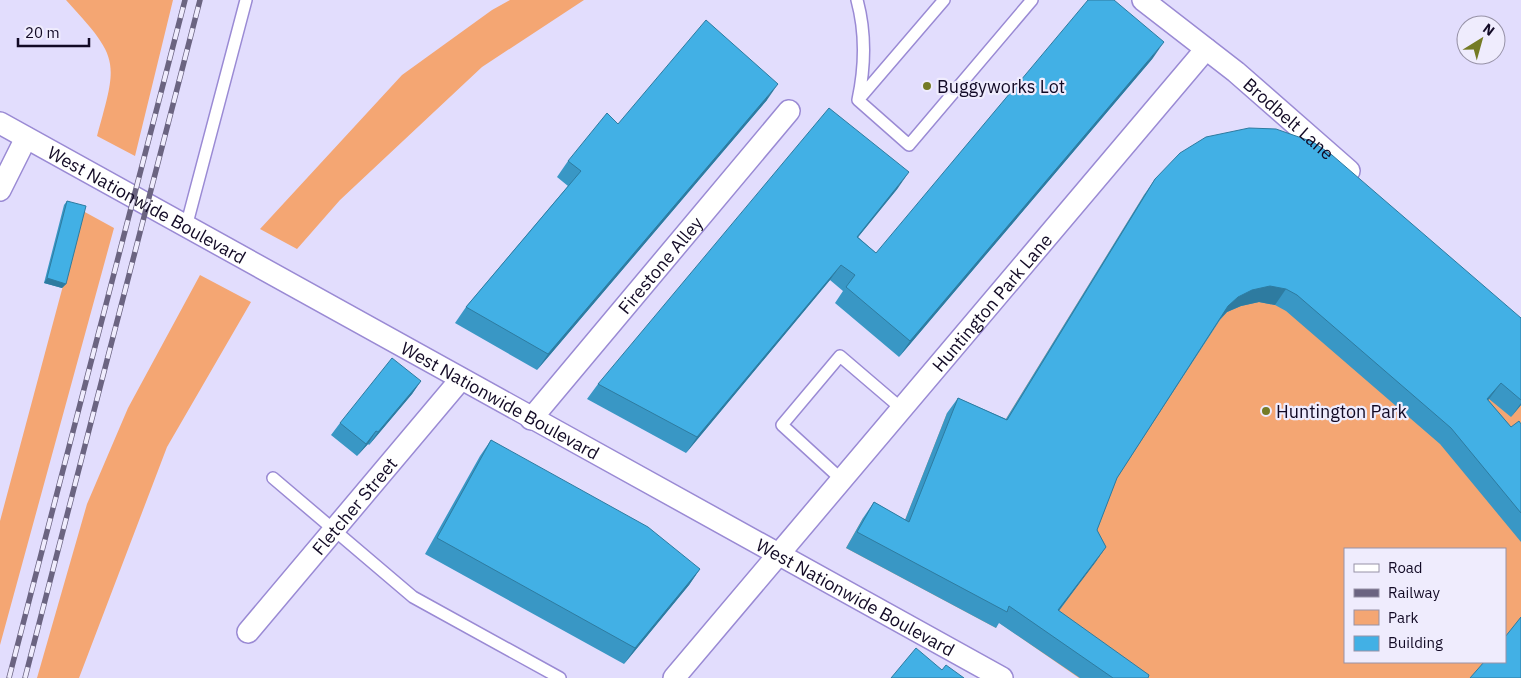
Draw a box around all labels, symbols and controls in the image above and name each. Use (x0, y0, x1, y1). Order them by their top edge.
scale bar (18, 15, 89, 47)
north arrow (1456, 15, 1506, 65)
text: N (1479, 19, 1498, 40)
text: 20 m (25, 23, 60, 42)
street label: Brodbelt Lane (1239, 72, 1339, 164)
place label: Buggyworks Lot (937, 75, 1065, 98)
marker: Buggyworks Lot (921, 80, 933, 92)
street label: West Nationwide Boulevard (44, 140, 250, 269)
street label: Firestone Alley (613, 211, 708, 318)
street label: Huntington Park Lane (927, 228, 1057, 376)
street label: West Nationwide Boulevard (397, 336, 604, 464)
place label: Huntington Park (1276, 400, 1407, 423)
marker: Huntington Park (1260, 405, 1272, 417)
street label: Fletcher Street (307, 452, 402, 559)
street label: West Nationwide Boulevard (752, 533, 959, 661)
legend (1344, 548, 1506, 663)
text: Road (1388, 558, 1423, 577)
text: Railway (1388, 583, 1441, 602)
text: Park (1388, 608, 1418, 627)
text: Building (1388, 633, 1443, 652)

